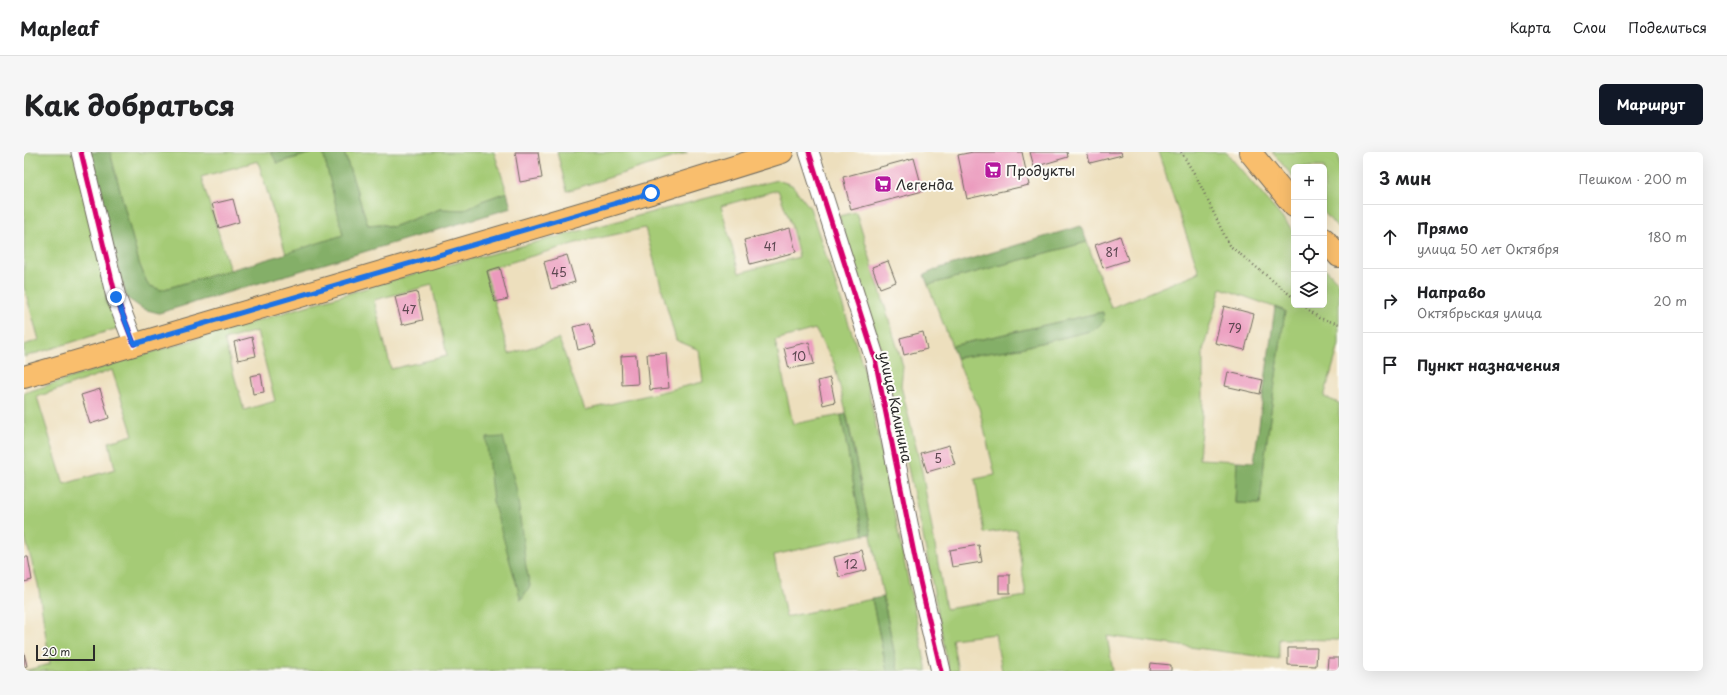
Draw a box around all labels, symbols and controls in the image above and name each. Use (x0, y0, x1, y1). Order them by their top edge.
text: Mapleaf (20, 14, 98, 42)
text: Карта (1510, 17, 1551, 38)
text: Слои (1573, 17, 1606, 38)
text: Поделиться (1628, 17, 1707, 38)
text: Как добраться (24, 83, 235, 126)
button: Маршрут (1599, 84, 1703, 125)
supermarket icon: Продукты (983, 160, 1003, 180)
place label: Продукты (1006, 160, 1075, 181)
map controls (1291, 164, 1327, 308)
button: + (1291, 164, 1327, 200)
text: 3 мин (1379, 165, 1431, 191)
text: Пешком · 200 m (1578, 169, 1687, 188)
supermarket icon: Легенда (873, 174, 893, 194)
place label: Легенда (896, 174, 954, 195)
route start (642, 184, 660, 202)
button: − (1291, 200, 1327, 236)
text: Прямо (1417, 216, 1468, 239)
icon: ahead (1379, 226, 1401, 248)
text: 180 m (1648, 227, 1687, 246)
button: locate (1291, 236, 1327, 272)
house number: 41 (764, 237, 776, 255)
text: улица 50 лет Октября (1417, 239, 1559, 258)
house number: 81 (1106, 243, 1118, 261)
house number: 45 (551, 263, 567, 281)
button: layers (1291, 272, 1327, 308)
text: Направо (1417, 280, 1486, 303)
route end (107, 288, 125, 306)
icon: right (1379, 290, 1401, 312)
text: 20 m (1653, 291, 1687, 310)
house number: 47 (402, 300, 417, 318)
text: Октябрьская улица (1417, 303, 1542, 322)
house number: 79 (1228, 319, 1242, 337)
house number: 10 (792, 347, 806, 365)
street label: улица Калинина (874, 349, 918, 465)
text: Пункт назначения (1417, 353, 1560, 376)
icon: arrive (1379, 354, 1401, 376)
house number: 5 (934, 449, 942, 467)
house number: 12 (844, 555, 858, 573)
scale bar (36, 643, 95, 662)
text: 20 m (42, 643, 70, 660)

